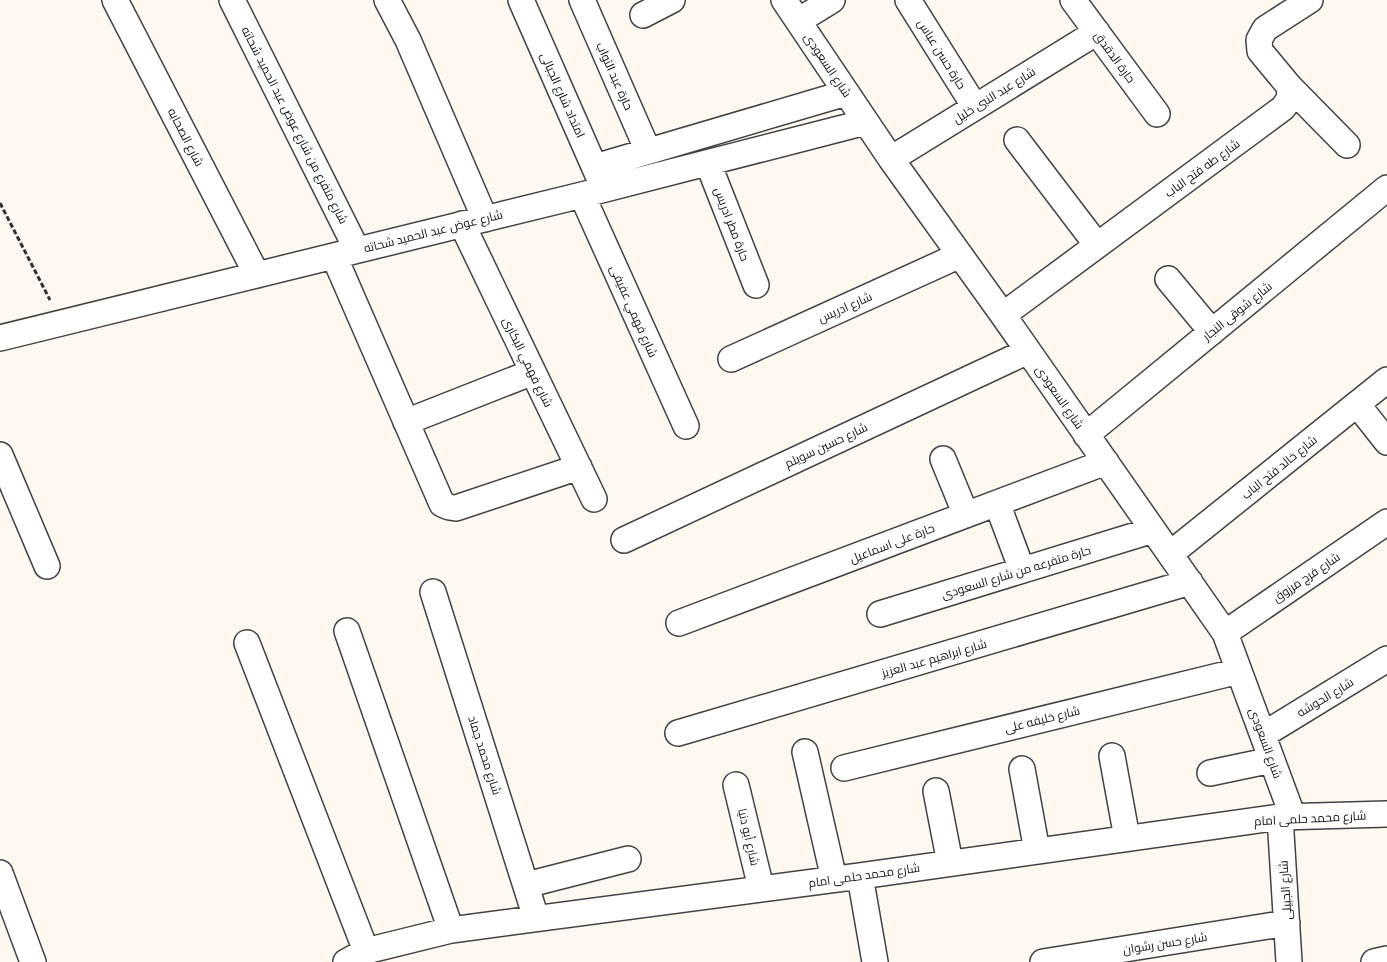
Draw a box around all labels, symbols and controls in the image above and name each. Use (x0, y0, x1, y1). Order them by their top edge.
street label: حارة حسن عباس (914, 16, 970, 92)
street label: شارع متفرع من شارع عوض عبد الحميد شحاته (238, 24, 352, 227)
street label: حارة الدقدق (1091, 28, 1139, 86)
street label: شارع السعودى (800, 30, 855, 101)
street label: حارة عبد التواب (593, 40, 637, 112)
street label: امتداد شارع الجبالى (537, 50, 589, 140)
street label: شارع عبد النبى خليل (950, 64, 1039, 127)
street label: شارع الصحابه (164, 105, 207, 169)
street label: شارع طه فتح الباب (1162, 136, 1243, 201)
street label: حارة مطر ادريس (711, 185, 753, 263)
street label: شارع عوض عبد الحميد شحاته (362, 206, 504, 257)
street label: شارع فهمي عفيفى (604, 263, 661, 361)
street label: شارع شوقى النجار (1198, 278, 1276, 345)
street label: شارع ادريس (816, 288, 875, 326)
street label: شارع فهمي البكارى (497, 315, 556, 411)
street label: شارع السعودى (1032, 362, 1087, 432)
street label: شارع حسين سويلم (782, 419, 870, 472)
street label: شارع خالد فتح الباب (1238, 432, 1321, 503)
street label: حارة على اسماعيل (847, 520, 937, 566)
street label: حارة متفرعه من شارع السعودى (939, 542, 1093, 603)
street label: شارع فرج مرزوق (1269, 549, 1343, 606)
street label: شارع ابراهيم عبد العزيز (879, 636, 989, 681)
street label: شارع الحوشه (1294, 674, 1357, 721)
street label: شارع خليفه على (1003, 702, 1082, 737)
street label: شارع السعودى (1245, 706, 1286, 781)
street label: شارع محمد جماد (464, 713, 505, 797)
street label: شارع أبو دنيا (734, 807, 763, 867)
street label: شارع محمد حلمى امام (1254, 808, 1367, 829)
street label: شارع محمد حلمى امام (807, 860, 921, 891)
street label: شارع الجبيلى (1275, 860, 1296, 920)
street label: شارع حسن رشوان (1122, 929, 1209, 958)

